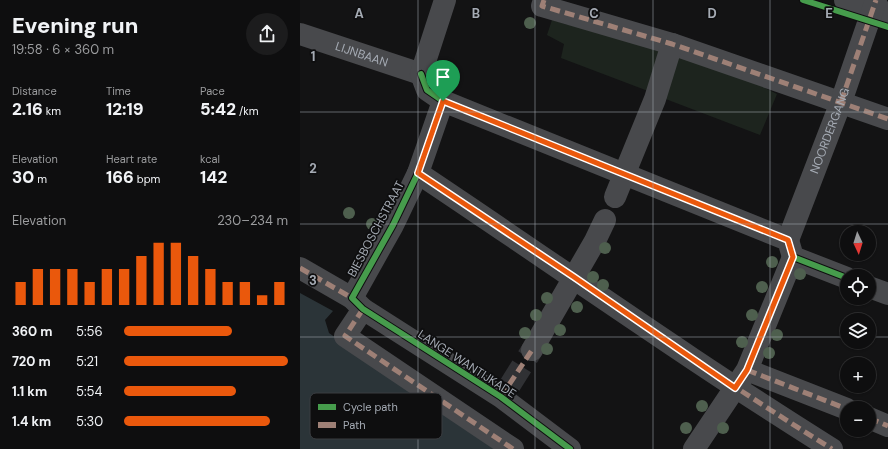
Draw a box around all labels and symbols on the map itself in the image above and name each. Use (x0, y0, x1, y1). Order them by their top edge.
text: A (354, 5, 364, 22)
text: B (472, 5, 480, 22)
text: C (589, 5, 599, 22)
text: D (707, 5, 717, 22)
text: E (825, 5, 833, 22)
street label: LIJNBAAN (333, 38, 390, 71)
text: 1 (311, 48, 315, 65)
pin (426, 60, 460, 101)
street label: NOORDERGANG (806, 86, 853, 176)
text: 2 (309, 160, 317, 177)
street label: BIESBOSCHSTRAAT (344, 178, 408, 280)
north arrow (840, 225, 876, 261)
text: 3 (309, 272, 317, 289)
street label: LANGE WANTIJKADE (415, 326, 519, 402)
legend (310, 393, 442, 439)
text: Cycle path (343, 400, 398, 414)
text: Path (343, 418, 366, 432)

